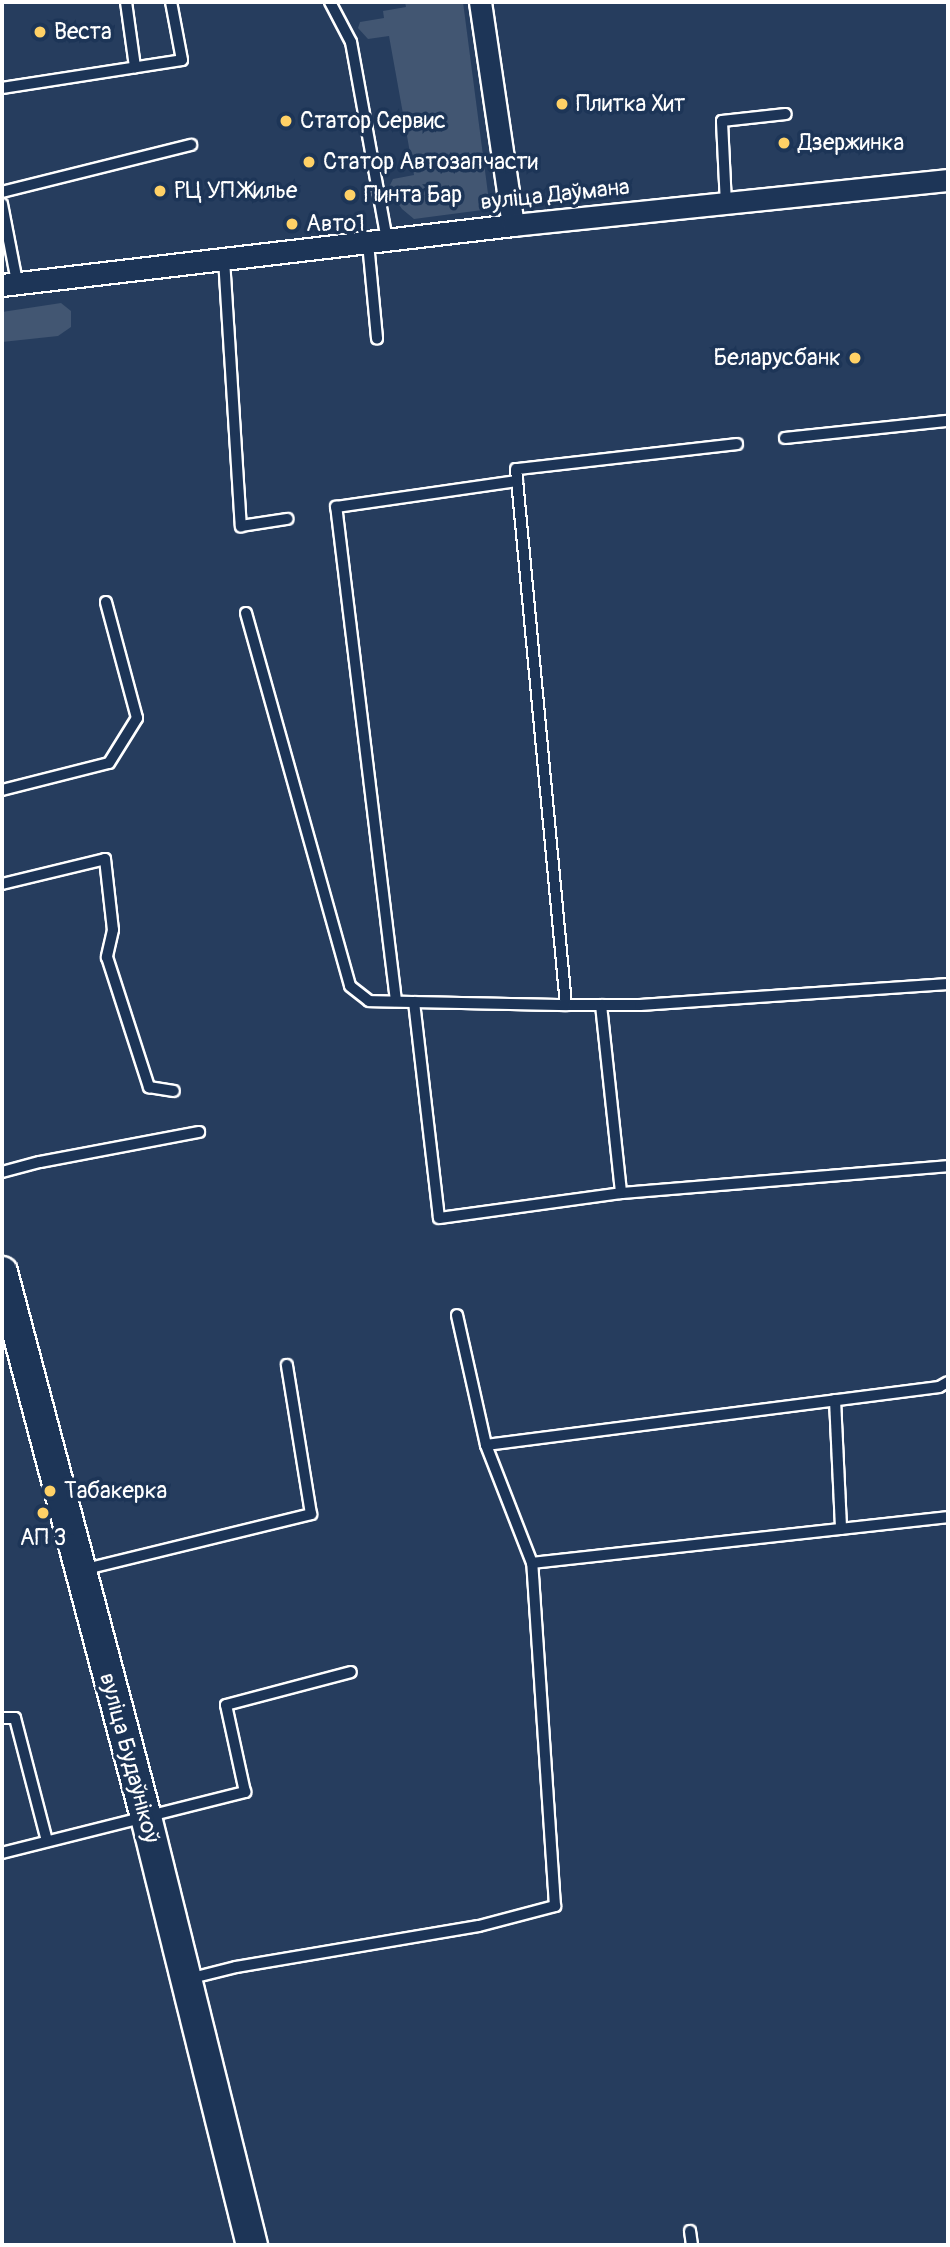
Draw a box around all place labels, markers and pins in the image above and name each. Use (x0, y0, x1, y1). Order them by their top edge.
place label: Веста (54, 18, 112, 46)
marker: Веста (32, 24, 48, 40)
place label: Плитка Хит (576, 90, 685, 118)
marker: Плитка Хит (554, 96, 570, 112)
place label: Статор Сервис (300, 107, 446, 135)
marker: Статор Сервис (278, 113, 294, 129)
place label: Дзержинка (798, 129, 904, 157)
marker: Дзержинка (776, 135, 792, 151)
place label: Статор Автозапчасти (323, 148, 538, 176)
marker: Статор Автозапчасти (301, 154, 317, 170)
place label: РЦ УП Жилье (174, 177, 297, 205)
place label: Пинта Бар (364, 181, 462, 209)
marker: РЦ УП Жилье (152, 183, 168, 199)
marker: Пинта Бар (342, 187, 358, 203)
place label: Авто1 (306, 210, 365, 238)
marker: Авто1 (284, 216, 300, 232)
place label: Беларусбанк (713, 344, 841, 372)
marker: Беларусбанк (847, 350, 863, 366)
place label: Табакерка (64, 1477, 167, 1505)
marker: Табакерка (42, 1483, 58, 1499)
marker: АП 3 (35, 1505, 51, 1521)
place label: АП 3 (20, 1524, 66, 1552)

